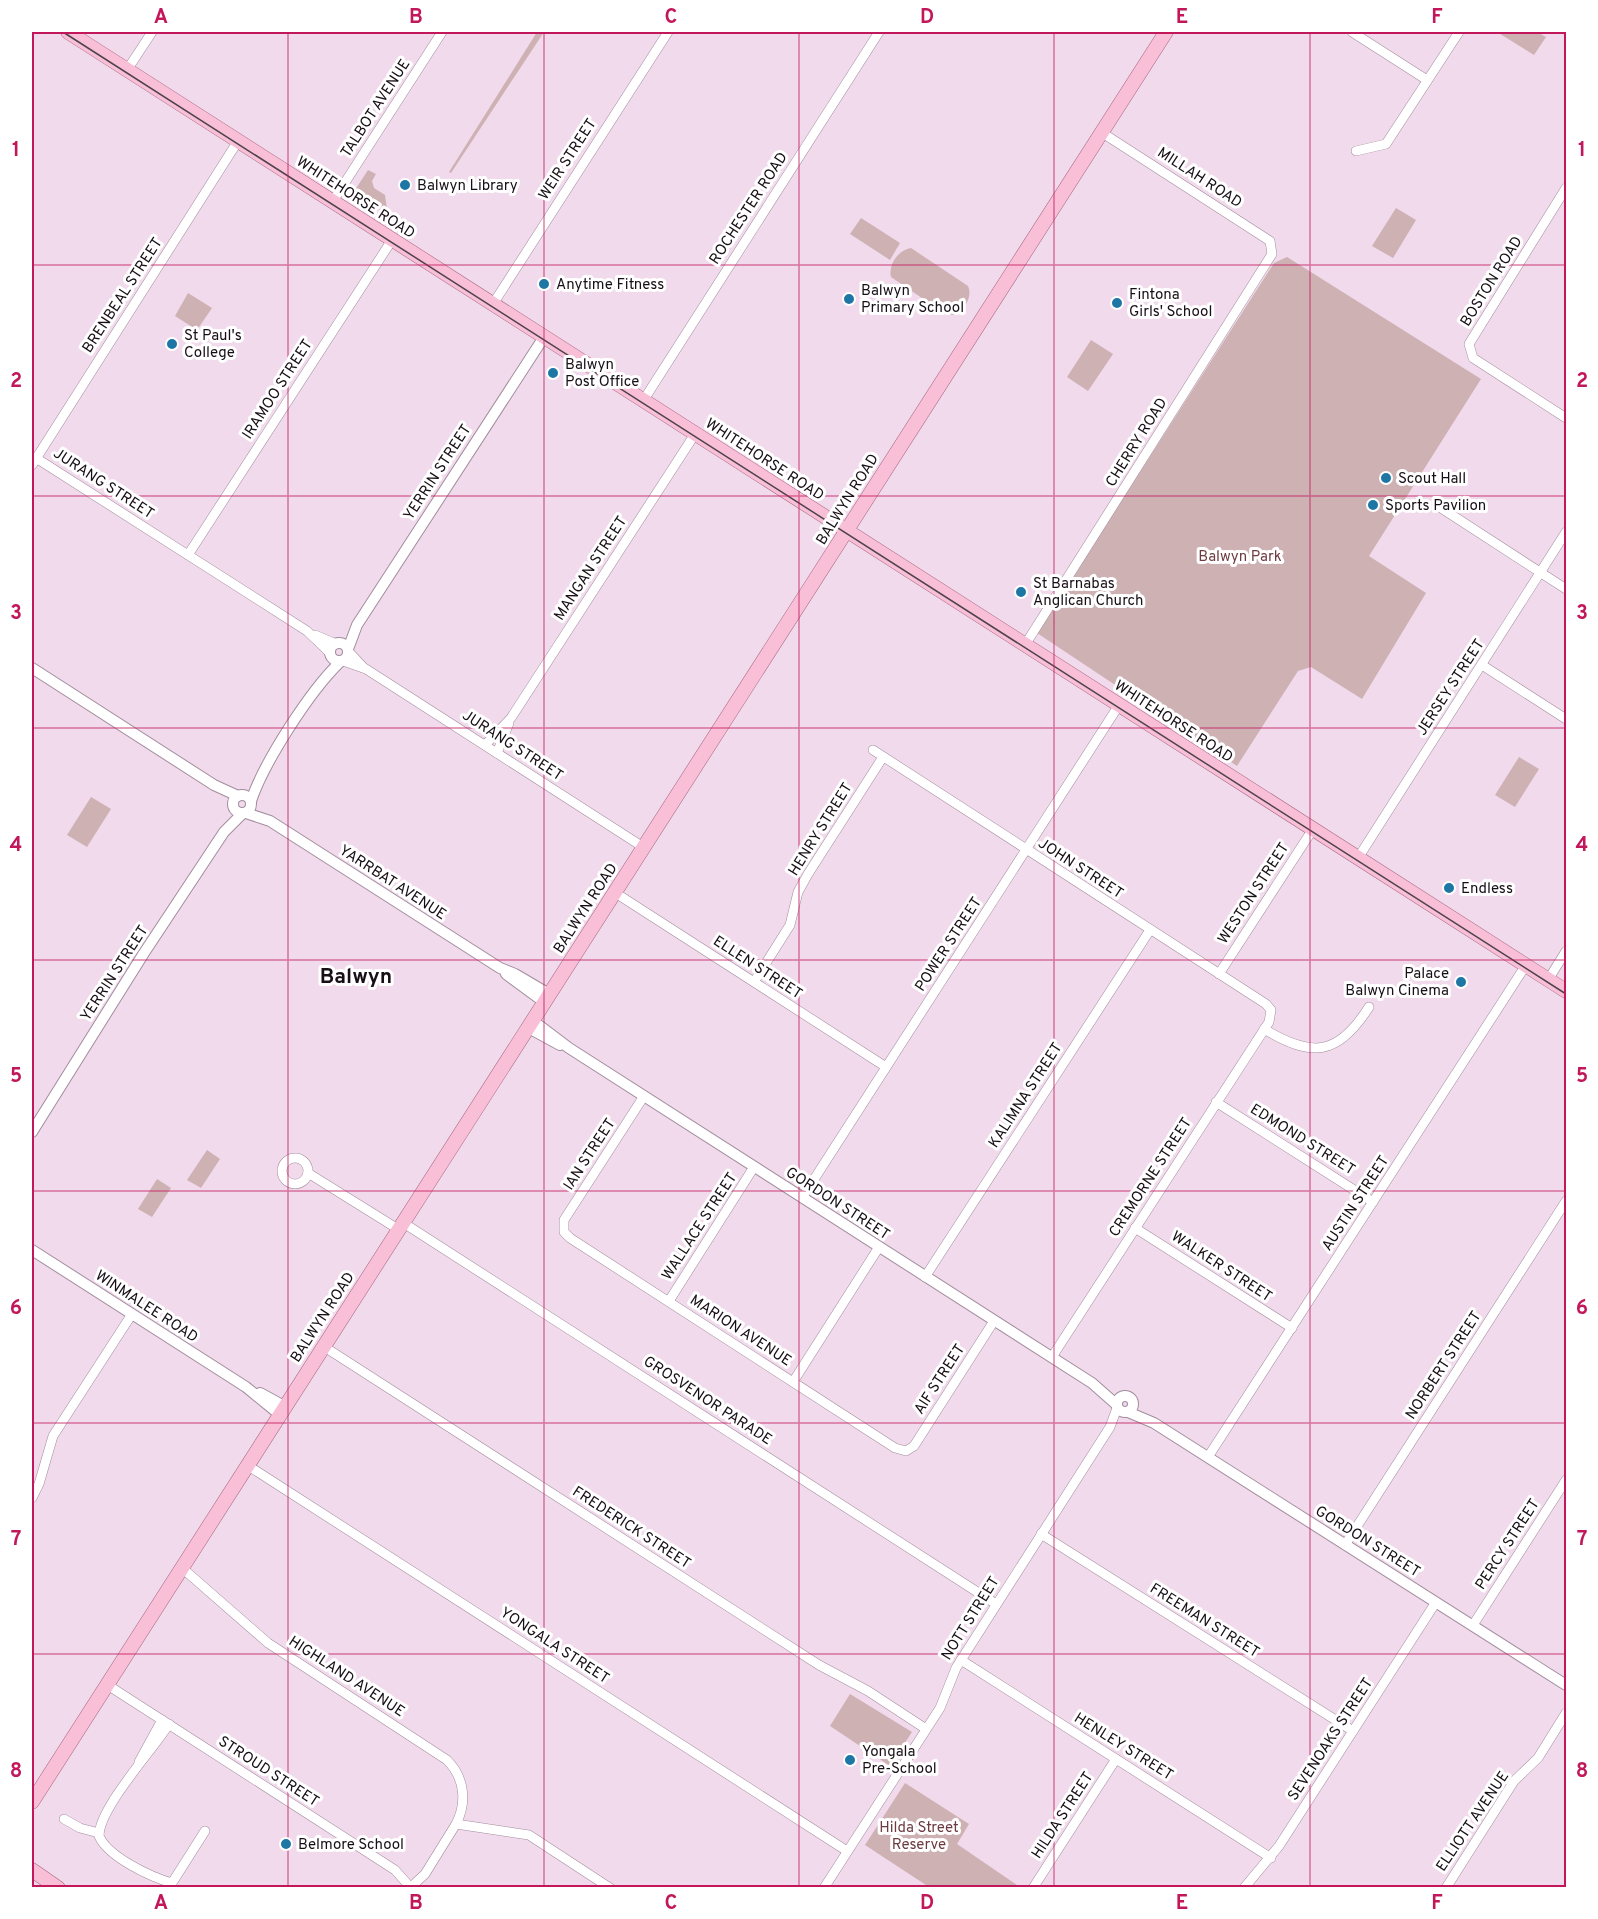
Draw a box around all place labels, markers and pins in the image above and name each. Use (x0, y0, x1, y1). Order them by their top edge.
place label: Balwyn Library (417, 177, 518, 196)
marker: Balwyn Library (398, 178, 412, 192)
place label: Anytime Fitness (556, 276, 664, 295)
marker: Anytime Fitness (537, 277, 551, 291)
place label: Balwyn Primary School (861, 282, 964, 318)
place label: Fintona Girls' School (1129, 286, 1212, 322)
marker: Balwyn Primary School (842, 292, 856, 306)
marker: Fintona Girls' School (1110, 296, 1124, 310)
place label: St Paul's College (184, 327, 242, 363)
marker: St Paul's College (165, 337, 179, 351)
place label: Balwyn Post Office (565, 356, 639, 392)
marker: Balwyn Post Office (546, 366, 560, 380)
place label: Scout Hall (1398, 470, 1466, 489)
marker: Scout Hall (1379, 471, 1393, 485)
place label: Sports Pavilion (1385, 497, 1486, 516)
marker: Sports Pavilion (1366, 498, 1380, 512)
place label: St Barnabas Anglican Church (1033, 575, 1144, 611)
marker: St Barnabas Anglican Church (1014, 585, 1028, 599)
place label: Endless (1461, 880, 1513, 899)
marker: Endless (1442, 881, 1456, 895)
place label: Palace Balwyn Cinema (1345, 965, 1449, 1001)
marker: Palace Balwyn Cinema (1454, 975, 1468, 989)
place label: Yongala Pre-School (862, 1743, 937, 1779)
marker: Yongala Pre-School (843, 1753, 857, 1767)
place label: Belmore School (298, 1836, 404, 1855)
marker: Belmore School (279, 1837, 293, 1851)

